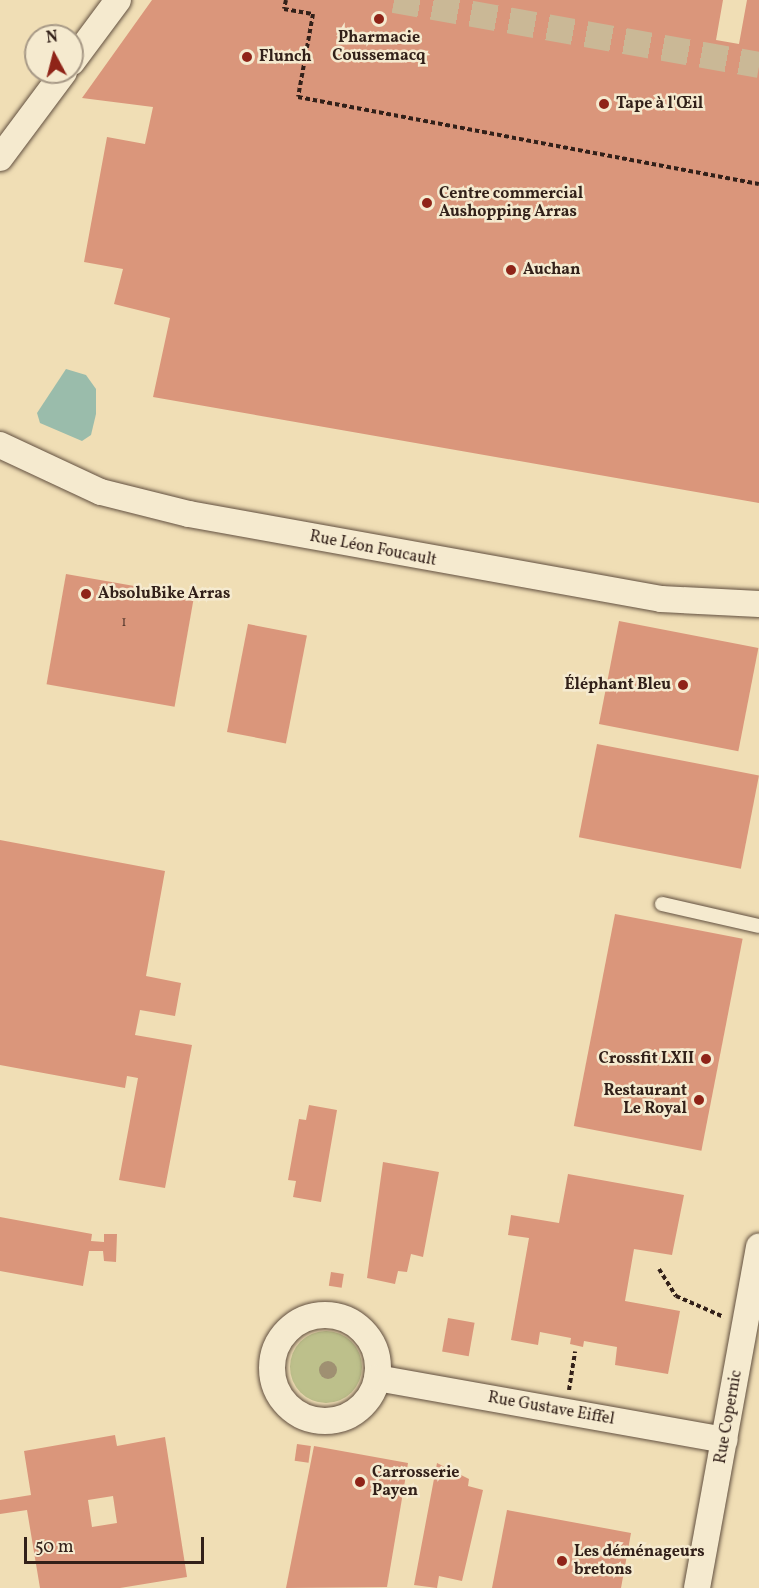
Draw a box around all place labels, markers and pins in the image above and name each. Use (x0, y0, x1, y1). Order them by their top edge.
marker: Pharmacie Coussemacq (372, 12, 386, 26)
place label: Pharmacie Coussemacq (332, 28, 426, 66)
place label: Flunch (259, 47, 312, 67)
marker: Flunch (240, 50, 254, 64)
place label: Tape à l'Œil (616, 94, 703, 114)
marker: Tape à l'Œil (597, 97, 611, 111)
place label: Centre commercial Aushopping Arras (439, 184, 583, 222)
marker: Centre commercial Aushopping Arras (420, 196, 434, 210)
place label: Auchan (523, 260, 581, 280)
marker: Auchan (504, 263, 518, 277)
place label: AbsoluBike Arras (98, 584, 230, 604)
marker: AbsoluBike Arras (79, 587, 93, 601)
place label: Éléphant Bleu (564, 675, 671, 695)
marker: Éléphant Bleu (676, 678, 690, 692)
place label: Crossfit LXII (598, 1049, 694, 1069)
marker: Crossfit LXII (699, 1052, 713, 1066)
place label: Restaurant Le Royal (603, 1081, 687, 1119)
marker: Restaurant Le Royal (692, 1093, 706, 1107)
place label: Carrosserie Payen (372, 1463, 460, 1501)
marker: Carrosserie Payen (353, 1475, 367, 1489)
place label: Les déménageurs bretons (574, 1542, 705, 1580)
marker: Les déménageurs bretons (555, 1554, 569, 1568)

